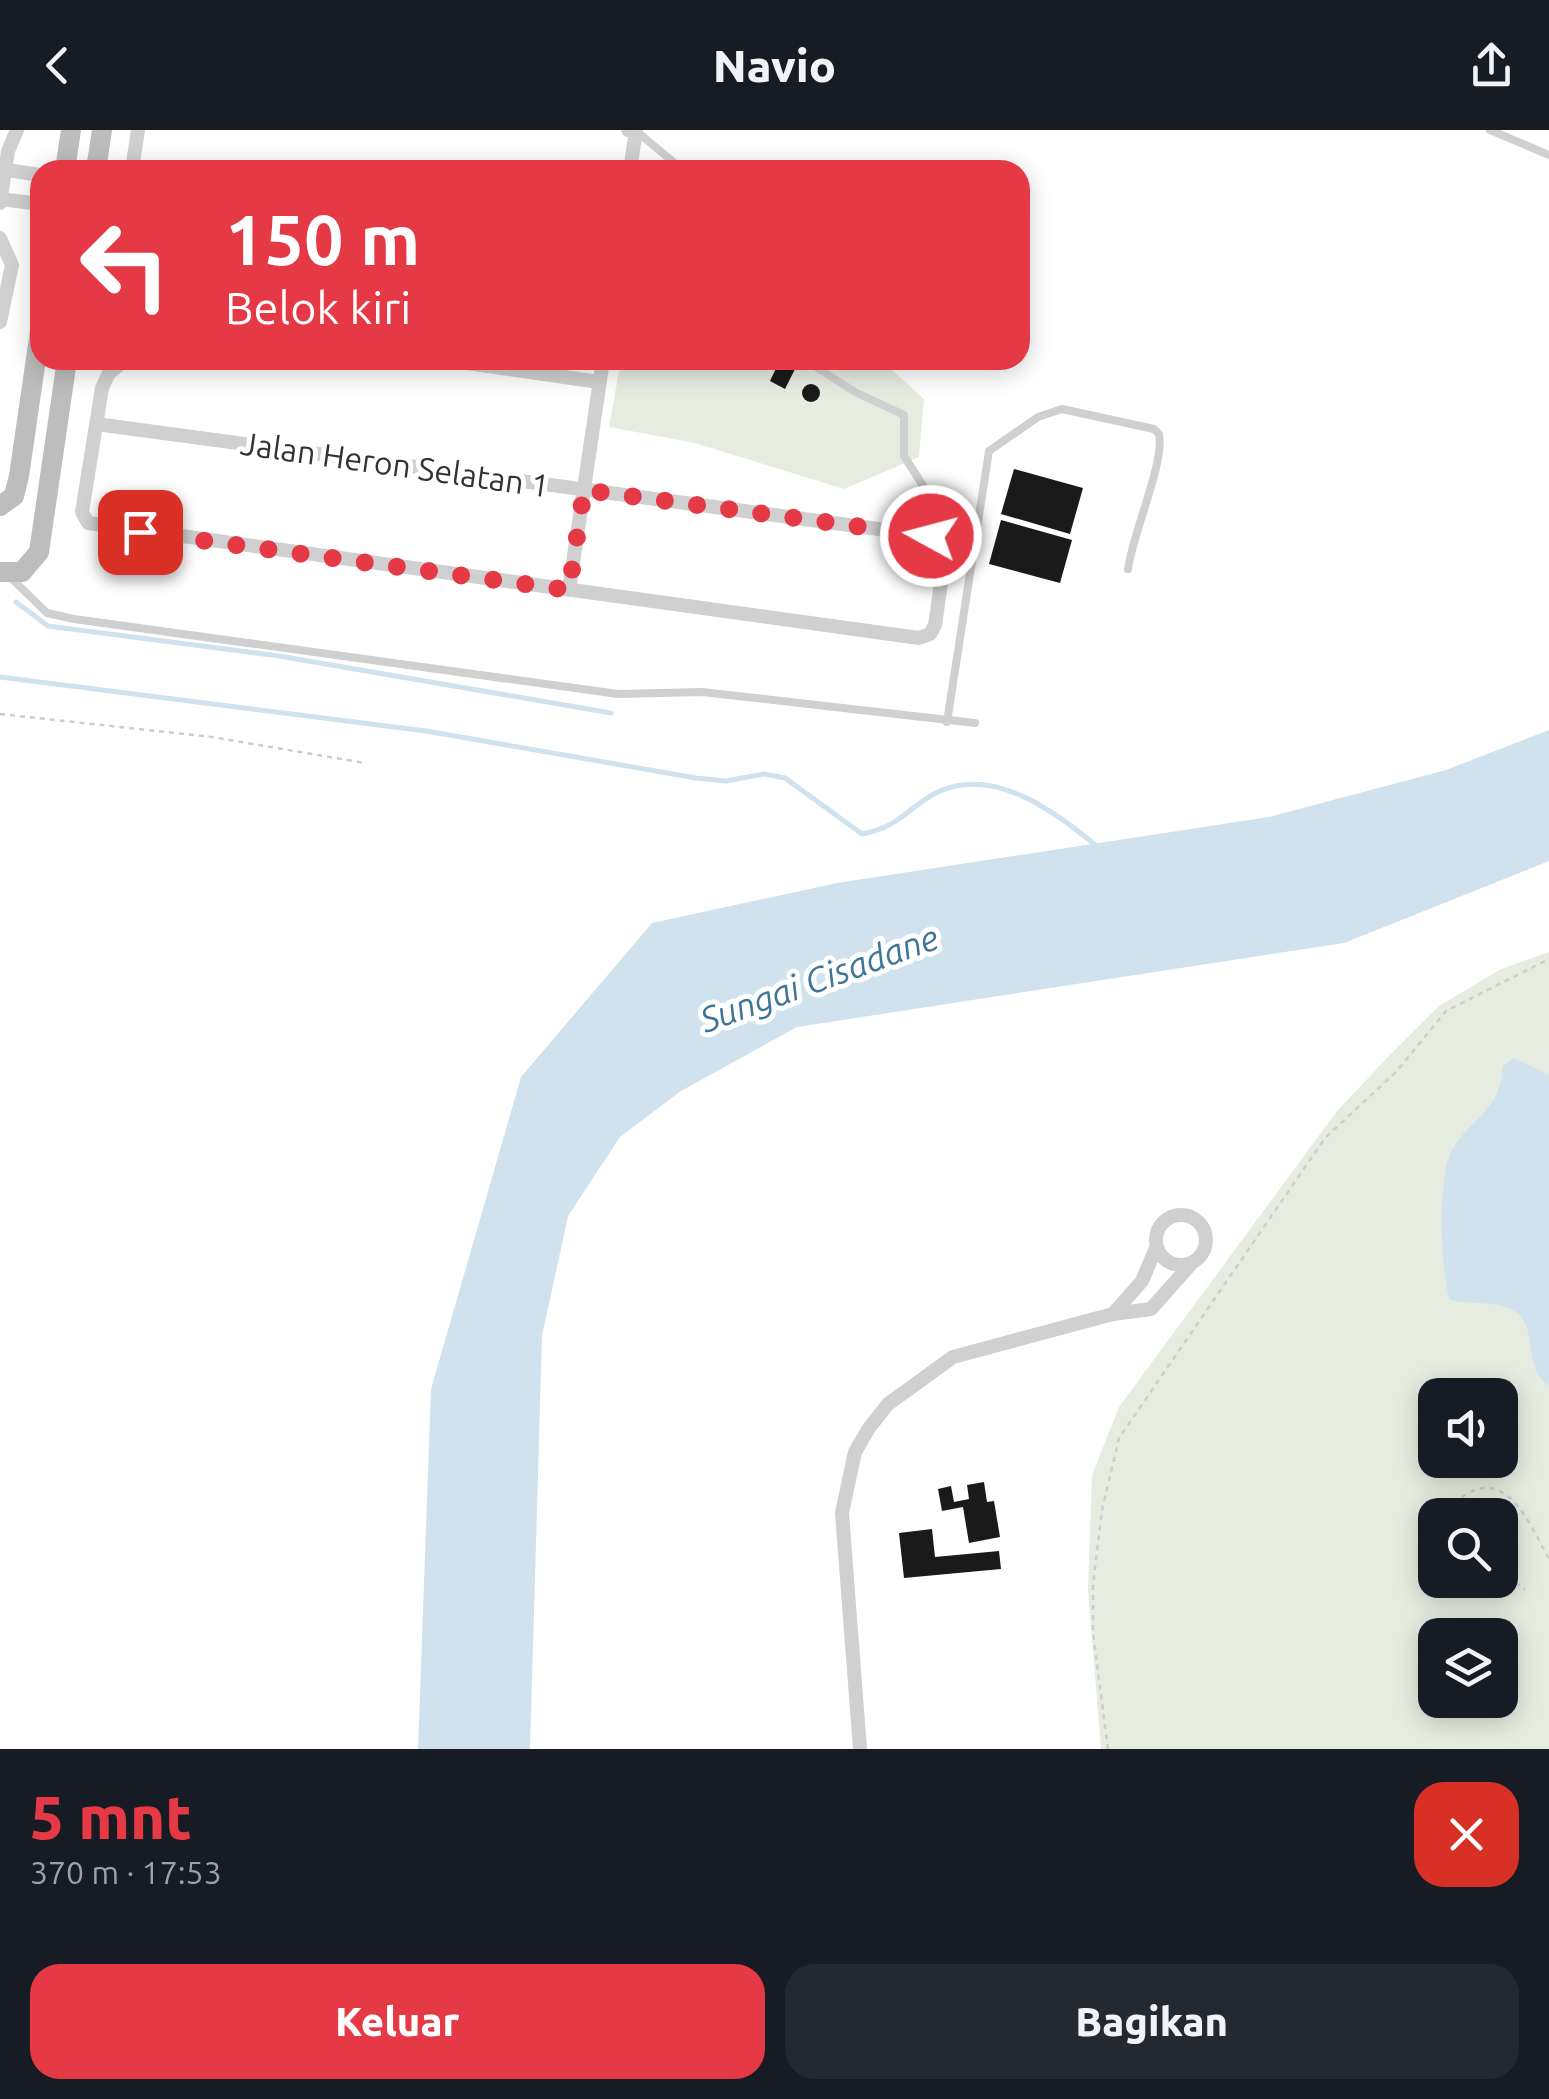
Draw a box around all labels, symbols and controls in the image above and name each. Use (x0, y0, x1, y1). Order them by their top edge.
icon: back (30, 38, 85, 93)
icon: share (1464, 38, 1519, 93)
text: Navio (713, 40, 836, 91)
icon: left (60, 200, 190, 330)
text: 150 m (225, 200, 420, 278)
text: Belok kiri (225, 282, 411, 333)
street label: Jalan Heron Selatan 1 (239, 425, 551, 503)
position arrow (879, 484, 983, 588)
pin (98, 490, 183, 575)
icon: arrive (113, 505, 168, 560)
water label: Sungai Cisadane (694, 916, 944, 1040)
map controls (1418, 1378, 1518, 1718)
button: sound (1418, 1378, 1518, 1478)
button: search (1418, 1498, 1518, 1598)
button: layers (1418, 1618, 1518, 1718)
button: close (1414, 1782, 1519, 1887)
text: 5 mnt (30, 1783, 192, 1850)
text: 370 m · 17:53 (30, 1854, 222, 1890)
button: Keluar (30, 1964, 765, 2079)
button: Bagikan (785, 1964, 1519, 2079)

